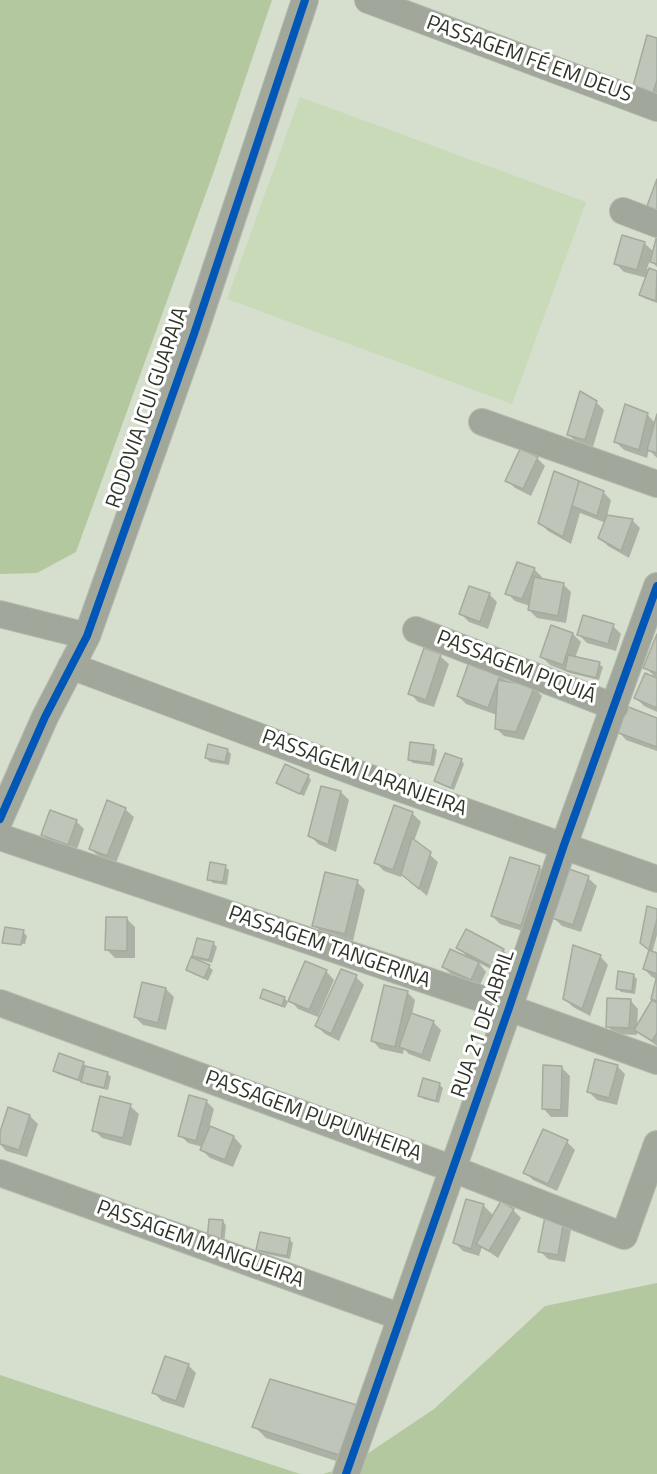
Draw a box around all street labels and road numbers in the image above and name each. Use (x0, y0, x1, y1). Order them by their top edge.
street label: PASSAGEM FÉ EM DEUS (423, 11, 635, 109)
street label: RODOVIA ICUI GUARAJA (102, 304, 194, 512)
street label: PASSAGEM PIQUIÁ (433, 626, 599, 710)
street label: PASSAGEM LARANJEIRA (258, 725, 470, 823)
street label: PASSAGEM TANGERINA (225, 902, 433, 994)
street label: RUA 21 DE ABRIL (447, 947, 521, 1101)
street label: PASSAGEM PUPUNHEIRA (201, 1066, 425, 1168)
street label: PASSAGEM MANGUEIRA (93, 1196, 307, 1294)

